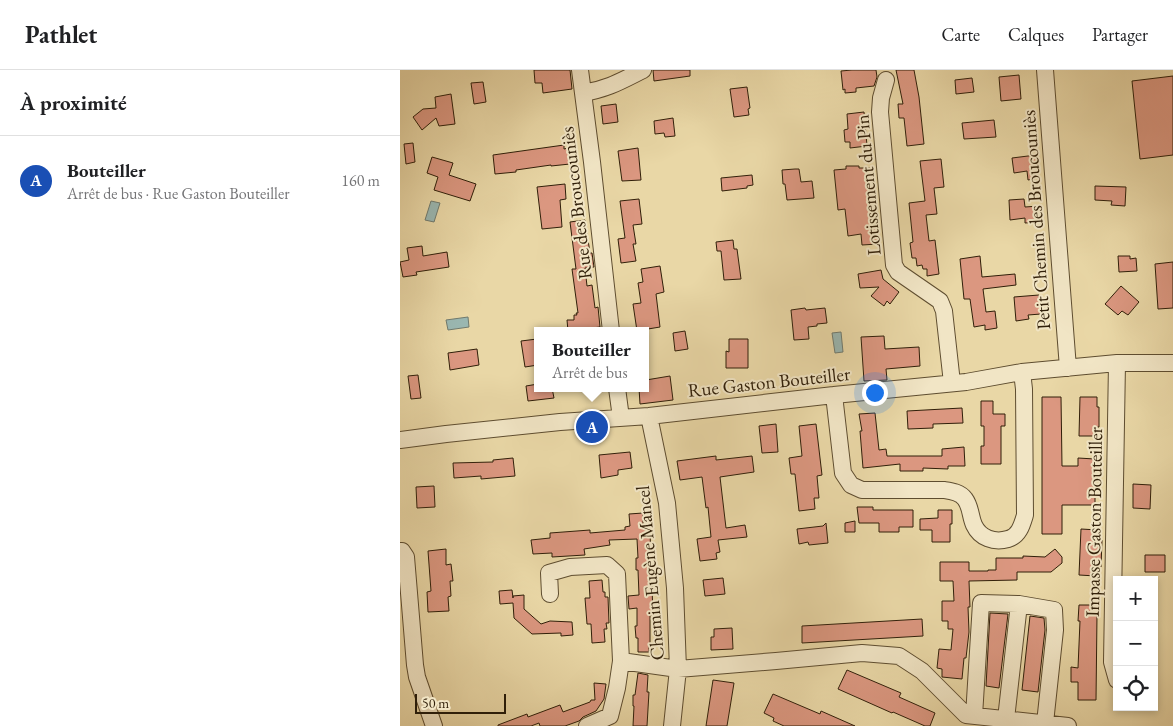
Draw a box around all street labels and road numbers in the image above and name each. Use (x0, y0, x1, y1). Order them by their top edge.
street label: Petit Chemin des Broucouniès (1016, 109, 1056, 331)
street label: Lotissement du Pin (849, 113, 887, 257)
street label: Rue des Broucouniès (554, 125, 598, 281)
street label: Rue Gaston Bouteiller (687, 361, 852, 403)
street label: Impasse Gaston Bouteiller (1080, 426, 1108, 617)
street label: Chemin Eugène Mancel (630, 484, 670, 661)

